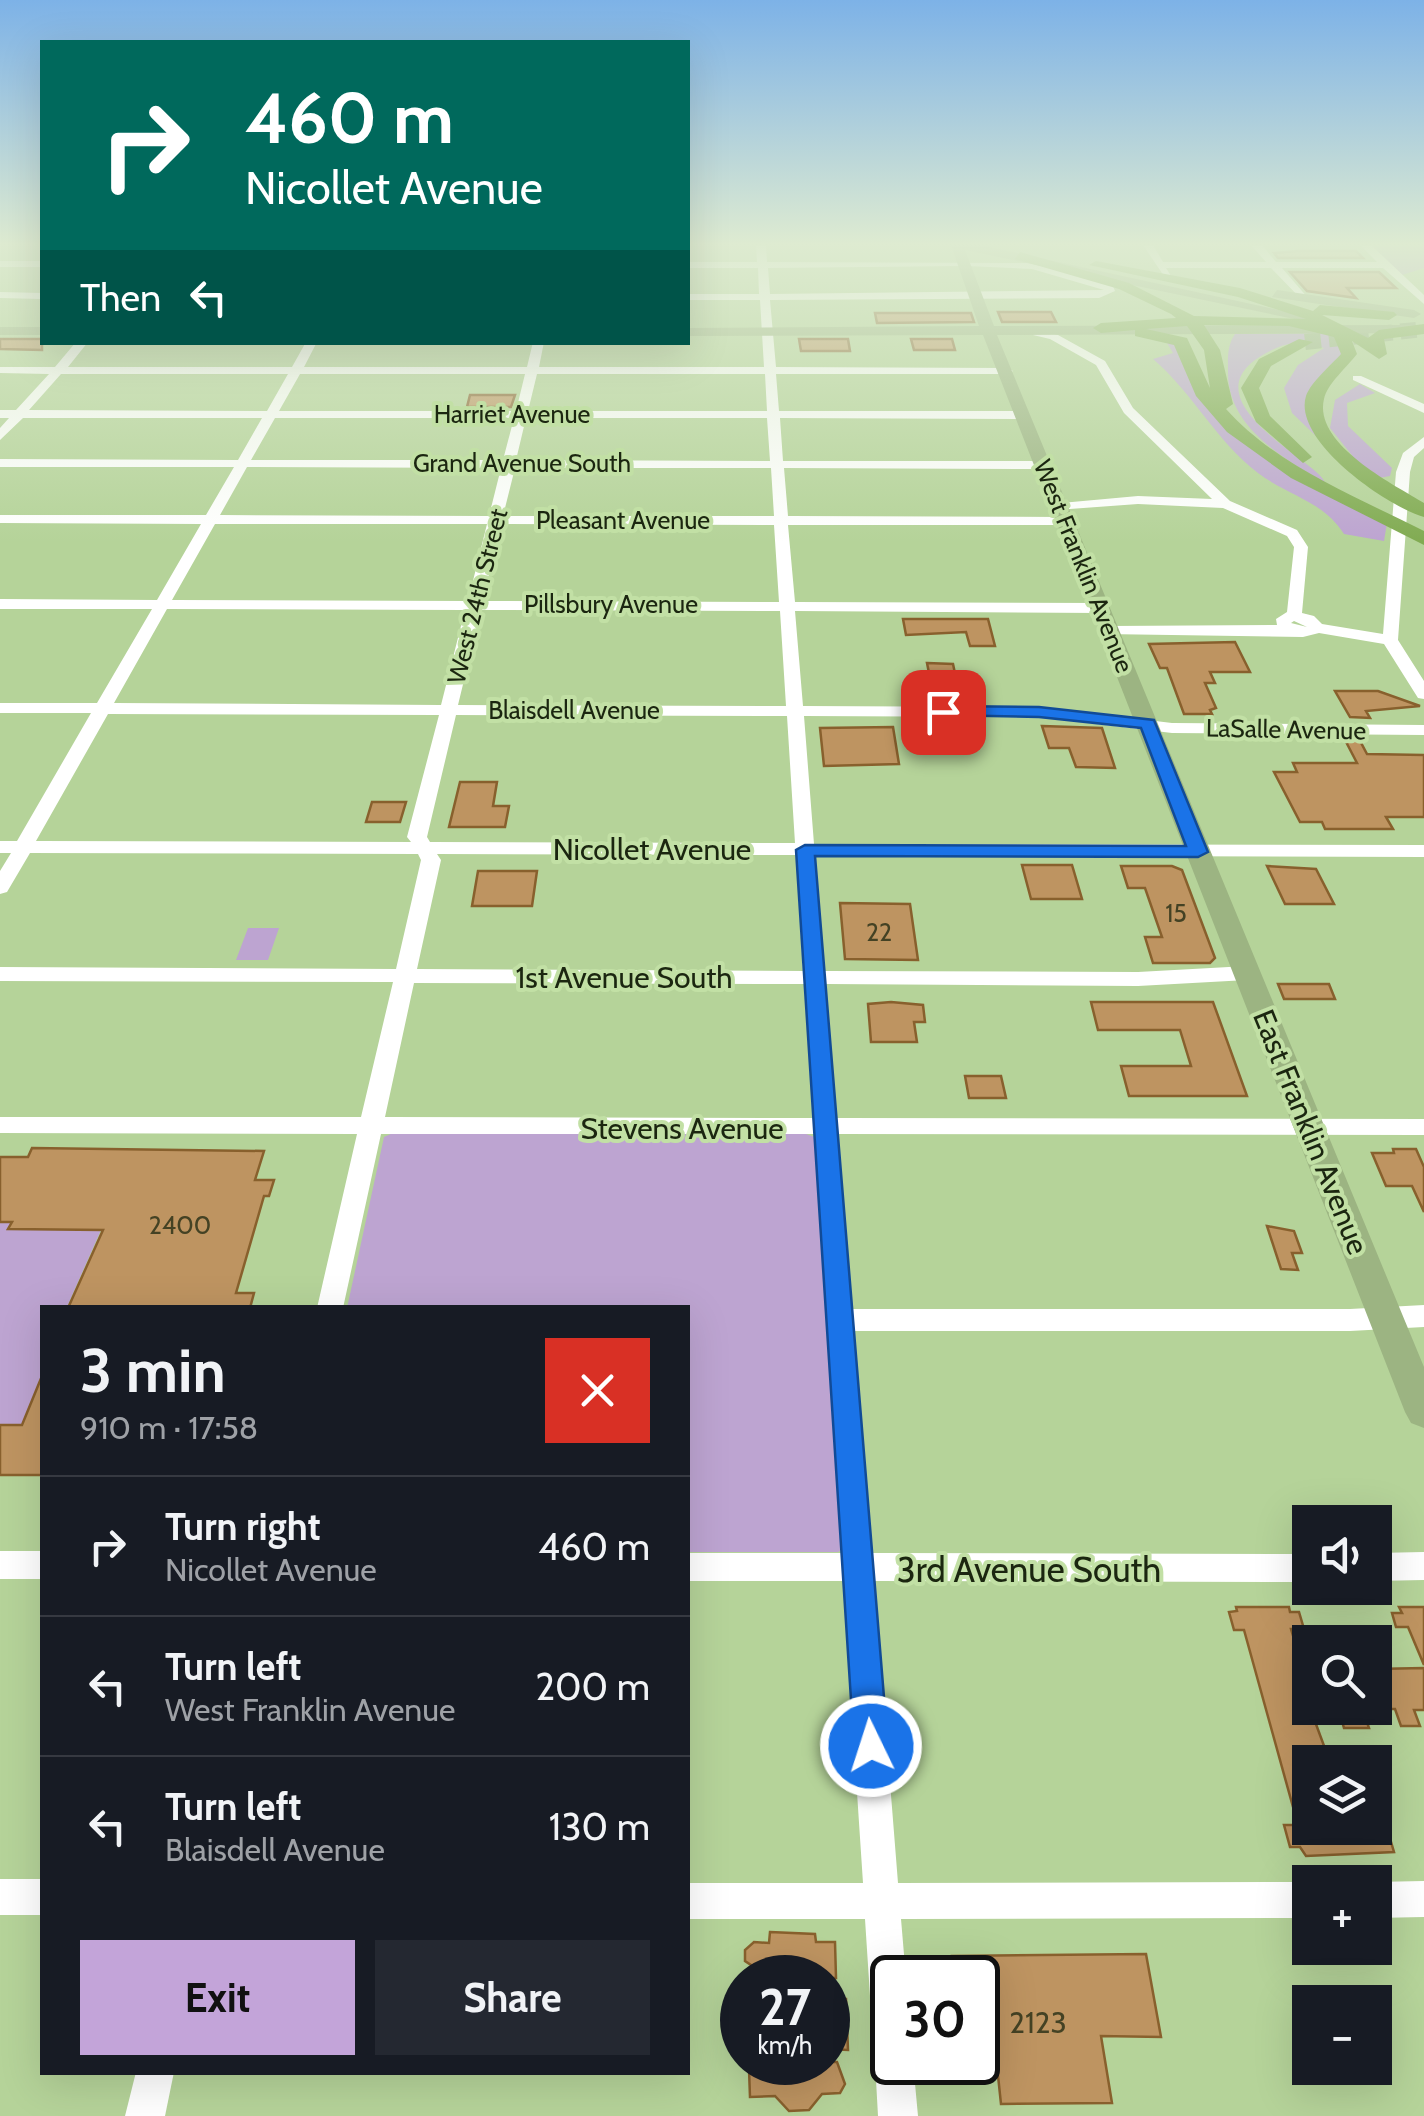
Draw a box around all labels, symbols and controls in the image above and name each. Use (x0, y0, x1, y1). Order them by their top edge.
text: 460 m (245, 75, 454, 161)
icon: right (80, 80, 210, 210)
text: Nicollet Avenue (245, 161, 543, 215)
icon: left (181, 270, 236, 325)
text: Then (80, 274, 161, 321)
street label: Harriet Avenue (434, 399, 591, 429)
street label: Grand Avenue South (413, 448, 631, 478)
street label: West Franklin Avenue (1028, 455, 1140, 677)
street label: West 24th Street (441, 505, 513, 687)
street label: Pleasant Avenue (536, 505, 710, 535)
street label: Pillsbury Avenue (524, 589, 698, 619)
pin (901, 670, 986, 755)
icon: arrive (916, 685, 971, 740)
street label: Blaisdell Avenue (488, 695, 660, 725)
street label: LaSalle Avenue (1206, 713, 1367, 745)
street label: Nicollet Avenue (553, 831, 751, 868)
house number: 15 (1165, 898, 1187, 928)
house number: 22 (866, 917, 892, 947)
street label: 1st Avenue South (515, 959, 733, 996)
street label: East Franklin Avenue (1245, 1004, 1377, 1260)
street label: Stevens Avenue (580, 1110, 784, 1147)
house number: 2400 (149, 1210, 211, 1240)
text: 3 min (80, 1334, 226, 1407)
button: close (545, 1338, 650, 1443)
text: 910 m · 17:58 (80, 1408, 258, 1447)
text: Turn right (165, 1503, 321, 1550)
map controls (1292, 1505, 1392, 2085)
button: sound (1292, 1505, 1392, 1605)
icon: right (80, 1519, 135, 1574)
text: 460 m (538, 1523, 650, 1570)
street label: 3rd Avenue South (897, 1548, 1161, 1591)
text: Nicollet Avenue (165, 1550, 377, 1589)
button: search (1292, 1625, 1392, 1725)
text: Turn left (165, 1643, 301, 1690)
icon: left (80, 1659, 135, 1714)
text: 200 m (535, 1663, 650, 1710)
text: West Franklin Avenue (165, 1690, 455, 1729)
position arrow (819, 1694, 923, 1798)
button: layers (1292, 1745, 1392, 1845)
text: Turn left (165, 1783, 301, 1830)
icon: left (80, 1799, 135, 1854)
text: 130 m (549, 1803, 650, 1850)
text: Blaisdell Avenue (165, 1830, 385, 1869)
button: + (1292, 1865, 1392, 1965)
button: Exit (80, 1940, 355, 2055)
button: Share (375, 1940, 650, 2055)
speed limit sign: 30 (870, 1955, 1000, 2085)
text: 27 (759, 1977, 811, 2038)
button: − (1292, 1985, 1392, 2085)
house number: 2123 (1009, 2004, 1067, 2041)
text: km/h (758, 2030, 812, 2060)

